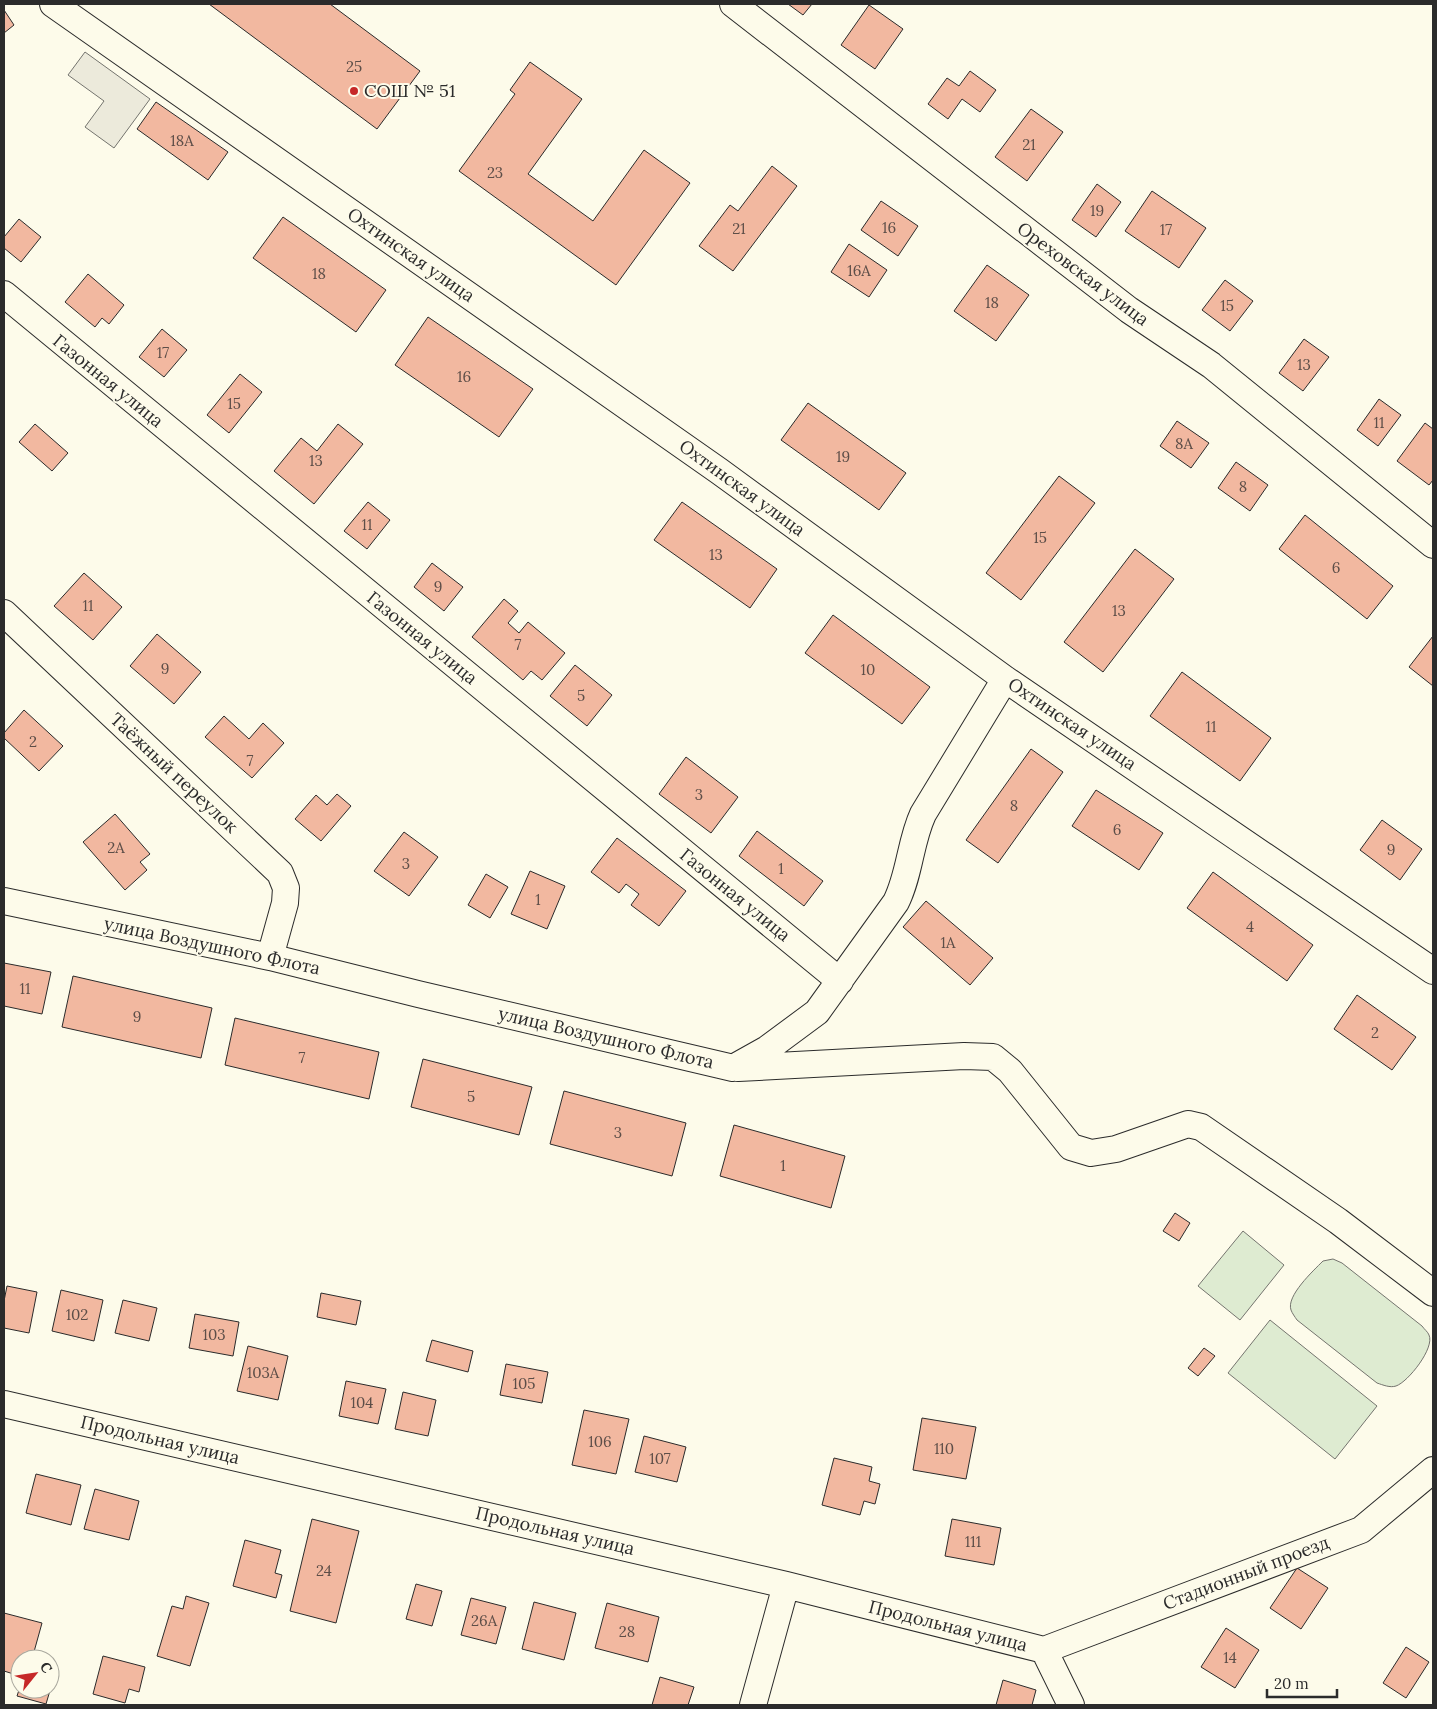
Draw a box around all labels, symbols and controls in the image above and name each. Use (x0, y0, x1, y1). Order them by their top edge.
house number: 25 (346, 57, 362, 76)
place label: СОШ № 51 (364, 79, 455, 102)
marker: СОШ № 51 (348, 85, 360, 97)
house number: 18А (170, 131, 194, 150)
house number: 21 (1022, 135, 1036, 154)
house number: 23 (487, 163, 503, 182)
house number: 19 (1090, 201, 1104, 220)
street label: Охтинская улица (343, 202, 479, 307)
street label: Ореховская улица (1013, 217, 1154, 331)
house number: 16 (882, 218, 896, 237)
house number: 21 (732, 219, 746, 238)
house number: 17 (1160, 220, 1172, 239)
house number: 16А (847, 261, 871, 280)
house number: 18 (312, 264, 326, 283)
house number: 18 (985, 293, 999, 312)
house number: 15 (1220, 296, 1234, 315)
street label: Газонная улица (48, 329, 168, 432)
house number: 17 (157, 343, 169, 362)
house number: 13 (1297, 355, 1311, 374)
house number: 16 (457, 367, 471, 386)
house number: 15 (227, 394, 241, 413)
house number: 11 (1374, 413, 1384, 432)
street label: Охтинская улица (675, 434, 810, 541)
house number: 8А (1175, 434, 1194, 453)
house number: 19 (836, 447, 850, 466)
house number: 13 (309, 451, 323, 470)
house number: 8 (1239, 477, 1247, 496)
house number: 11 (362, 515, 372, 534)
house number: 15 (1033, 528, 1047, 547)
house number: 13 (709, 545, 723, 564)
house number: 6 (1332, 558, 1340, 577)
house number: 9 (434, 577, 442, 596)
street label: Газонная улица (362, 586, 482, 689)
house number: 11 (83, 596, 93, 615)
house number: 13 (1112, 601, 1126, 620)
house number: 7 (515, 635, 522, 654)
house number: 9 (161, 659, 169, 678)
house number: 10 (861, 660, 875, 679)
street label: Охтинская улица (1004, 672, 1141, 775)
house number: 5 (577, 686, 585, 705)
street label: Таёжный переулок (106, 708, 243, 838)
house number: 11 (1206, 717, 1216, 736)
house number: 2 (29, 732, 37, 751)
house number: 7 (247, 751, 254, 770)
house number: 3 (695, 785, 703, 804)
house number: 8 (1010, 796, 1018, 815)
house number: 6 (1113, 820, 1121, 839)
house number: 2А (107, 838, 125, 857)
house number: 9 (1387, 840, 1395, 859)
street label: Газонная улица (675, 843, 795, 946)
house number: 3 (402, 854, 410, 873)
house number: 1 (778, 859, 784, 878)
house number: 1 (535, 890, 541, 909)
street label: улица Воздушного Флота (102, 911, 322, 980)
house number: 4 (1246, 917, 1254, 936)
house number: 1А (940, 933, 956, 952)
house number: 11 (20, 979, 30, 998)
street label: улица Воздушного Флота (496, 1001, 716, 1074)
house number: 9 (133, 1007, 141, 1026)
house number: 2 (1371, 1023, 1379, 1042)
house number: 7 (299, 1048, 306, 1067)
house number: 5 (467, 1087, 475, 1106)
house number: 3 (614, 1123, 622, 1142)
house number: 1 (780, 1156, 786, 1175)
house number: 102 (66, 1305, 88, 1324)
house number: 103 (202, 1325, 226, 1344)
house number: 103А (247, 1363, 280, 1382)
house number: 105 (513, 1374, 535, 1393)
house number: 104 (351, 1393, 373, 1412)
street label: Продольная улица (78, 1410, 242, 1469)
house number: 106 (588, 1432, 612, 1451)
house number: 110 (934, 1439, 954, 1458)
house number: 107 (649, 1449, 671, 1468)
street label: Продольная улица (473, 1501, 637, 1560)
street label: Стадионный проезд (1160, 1530, 1332, 1615)
house number: 111 (965, 1532, 981, 1551)
house number: 24 (316, 1561, 332, 1580)
street label: Продольная улица (866, 1595, 1030, 1656)
house number: 26А (471, 1611, 498, 1630)
house number: 28 (619, 1622, 635, 1641)
house number: 14 (1223, 1648, 1237, 1667)
north arrow (10, 1649, 60, 1699)
text: С (36, 1659, 57, 1676)
scale bar (1267, 1666, 1337, 1698)
text: 20 m (1274, 1674, 1309, 1693)

